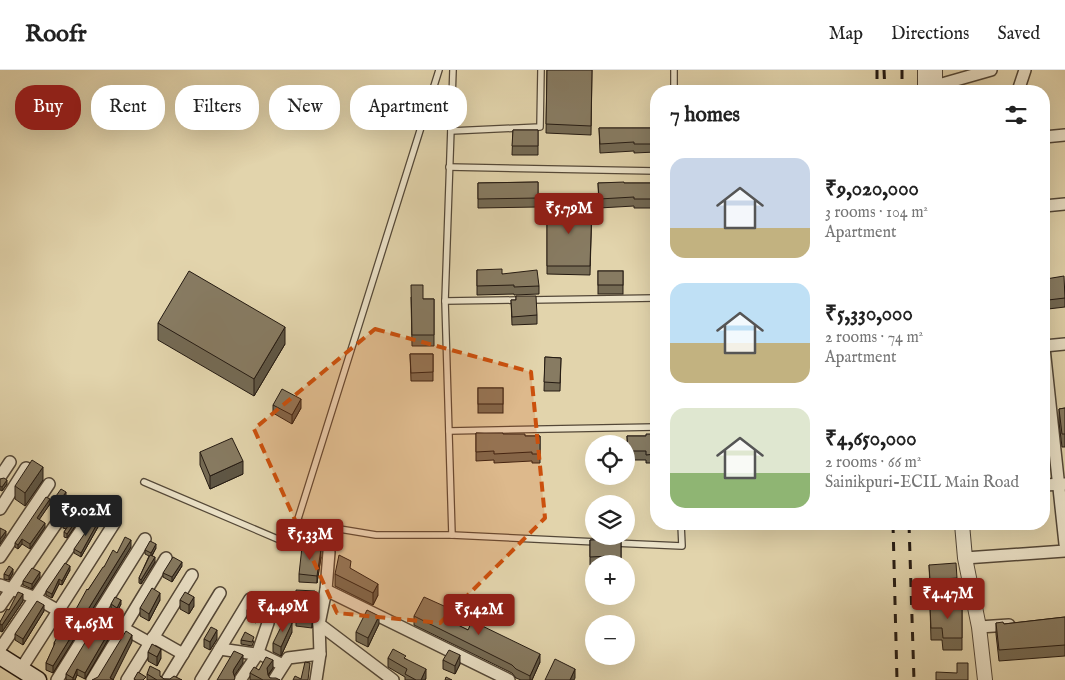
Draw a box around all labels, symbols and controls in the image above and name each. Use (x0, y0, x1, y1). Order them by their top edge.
text: Roofr (25, 19, 86, 50)
text: Map (829, 23, 863, 46)
text: Directions (891, 23, 969, 46)
text: Saved (997, 23, 1040, 46)
chip: Buy (15, 85, 81, 130)
chip: Rent (91, 85, 165, 130)
chip: Filters (175, 85, 259, 130)
chip: New (269, 85, 340, 130)
chip: Apartment (350, 85, 467, 130)
icon: filters (1002, 101, 1030, 129)
text: 7 homes (670, 102, 740, 129)
text: ₹9,020,000 (825, 176, 919, 203)
icon: home (710, 178, 770, 238)
pin: ₹5.79M (528, 192, 610, 235)
text: ₹5.79M (545, 199, 593, 219)
text: 3 rooms · 104 m² (825, 203, 928, 223)
text: Apartment (825, 223, 896, 243)
text: ₹5,330,000 (825, 301, 913, 328)
icon: home (710, 303, 770, 363)
text: 2 rooms · 74 m² (825, 328, 923, 348)
text: Apartment (825, 348, 896, 368)
text: ₹4,650,000 (825, 426, 917, 453)
icon: home (710, 428, 770, 488)
map controls (585, 435, 635, 665)
button: locate (585, 435, 635, 485)
text: 2 rooms · 66 m² (825, 453, 921, 473)
text: Sainikpuri-ECIL Main Road (825, 473, 1019, 493)
pin: ₹9.02M (45, 494, 127, 537)
button: layers (585, 495, 635, 545)
text: ₹9.02M (61, 501, 111, 521)
pin: ₹5.33M (269, 518, 351, 561)
text: ₹5.33M (287, 525, 333, 545)
button: + (585, 555, 635, 605)
pin: ₹4.47M (907, 578, 989, 620)
text: ₹4.47M (923, 584, 973, 604)
pin: ₹4.49M (242, 590, 324, 633)
pin: ₹5.42M (438, 594, 520, 636)
text: ₹4.49M (258, 597, 308, 617)
text: ₹5.42M (455, 600, 503, 620)
pin: ₹4.65M (48, 608, 130, 650)
text: ₹4.65M (65, 614, 113, 634)
button: − (585, 615, 635, 665)

